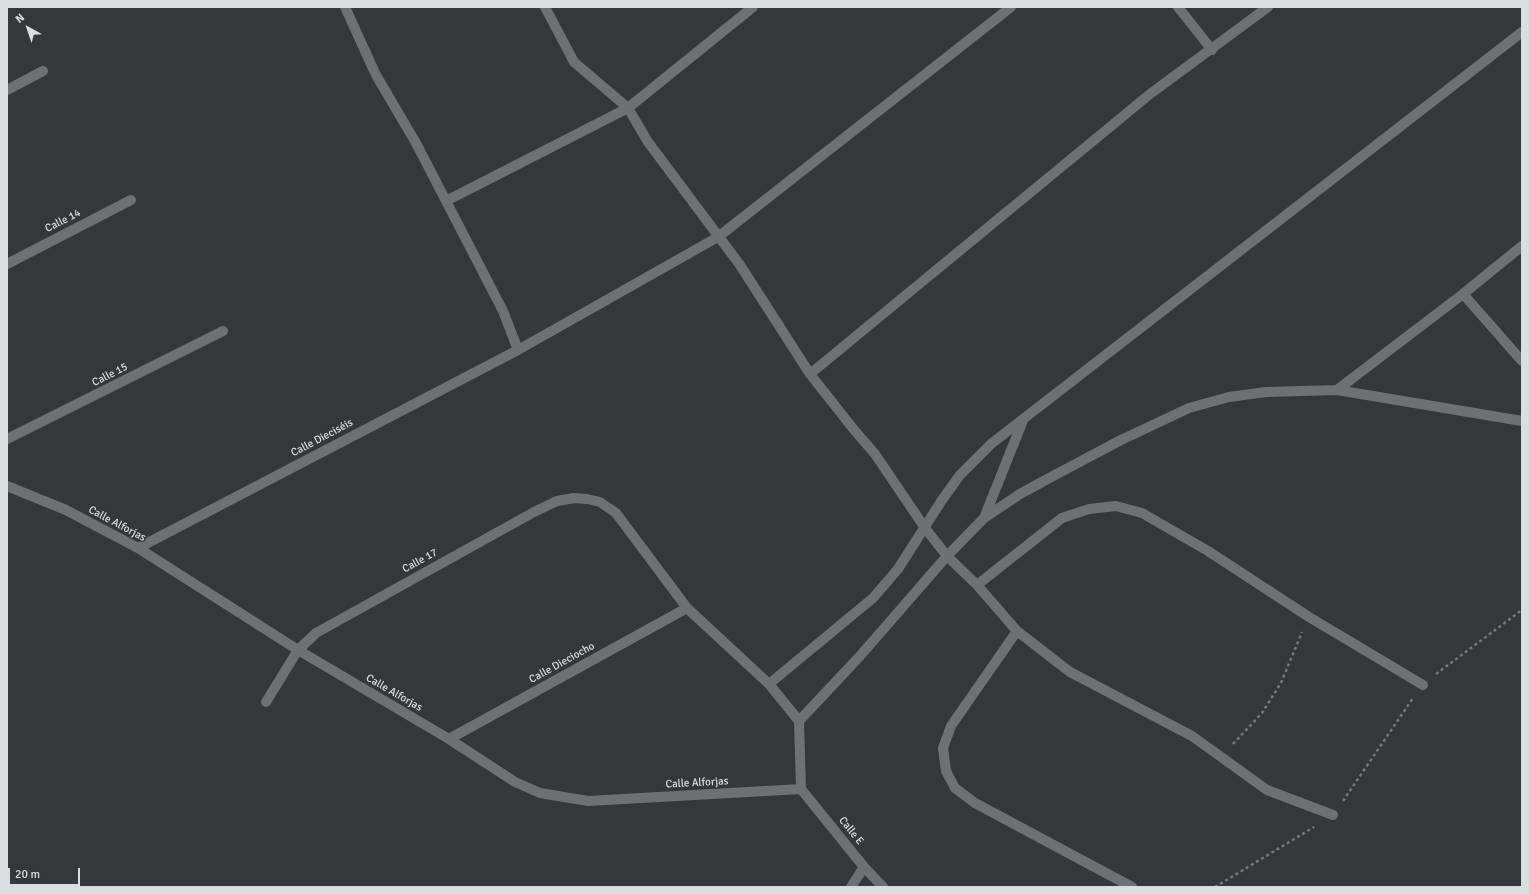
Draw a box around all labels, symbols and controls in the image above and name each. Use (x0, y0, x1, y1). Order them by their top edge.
north arrow (8, 8, 48, 48)
text: N (13, 11, 27, 26)
street label: Calle 14 (43, 206, 83, 236)
street label: Calle 15 (90, 360, 130, 390)
street label: Calle Dieciséis (289, 416, 355, 460)
street label: Calle Alforjas (86, 503, 148, 545)
street label: Calle 17 (400, 546, 440, 576)
street label: Calle Dieciocho (527, 640, 597, 686)
street label: Calle Alforjas (363, 672, 425, 714)
street label: Calle Alforjas (665, 775, 729, 791)
street label: Calle E (836, 814, 866, 848)
scale bar (10, 860, 82, 886)
text: 20 m (15, 867, 40, 882)

